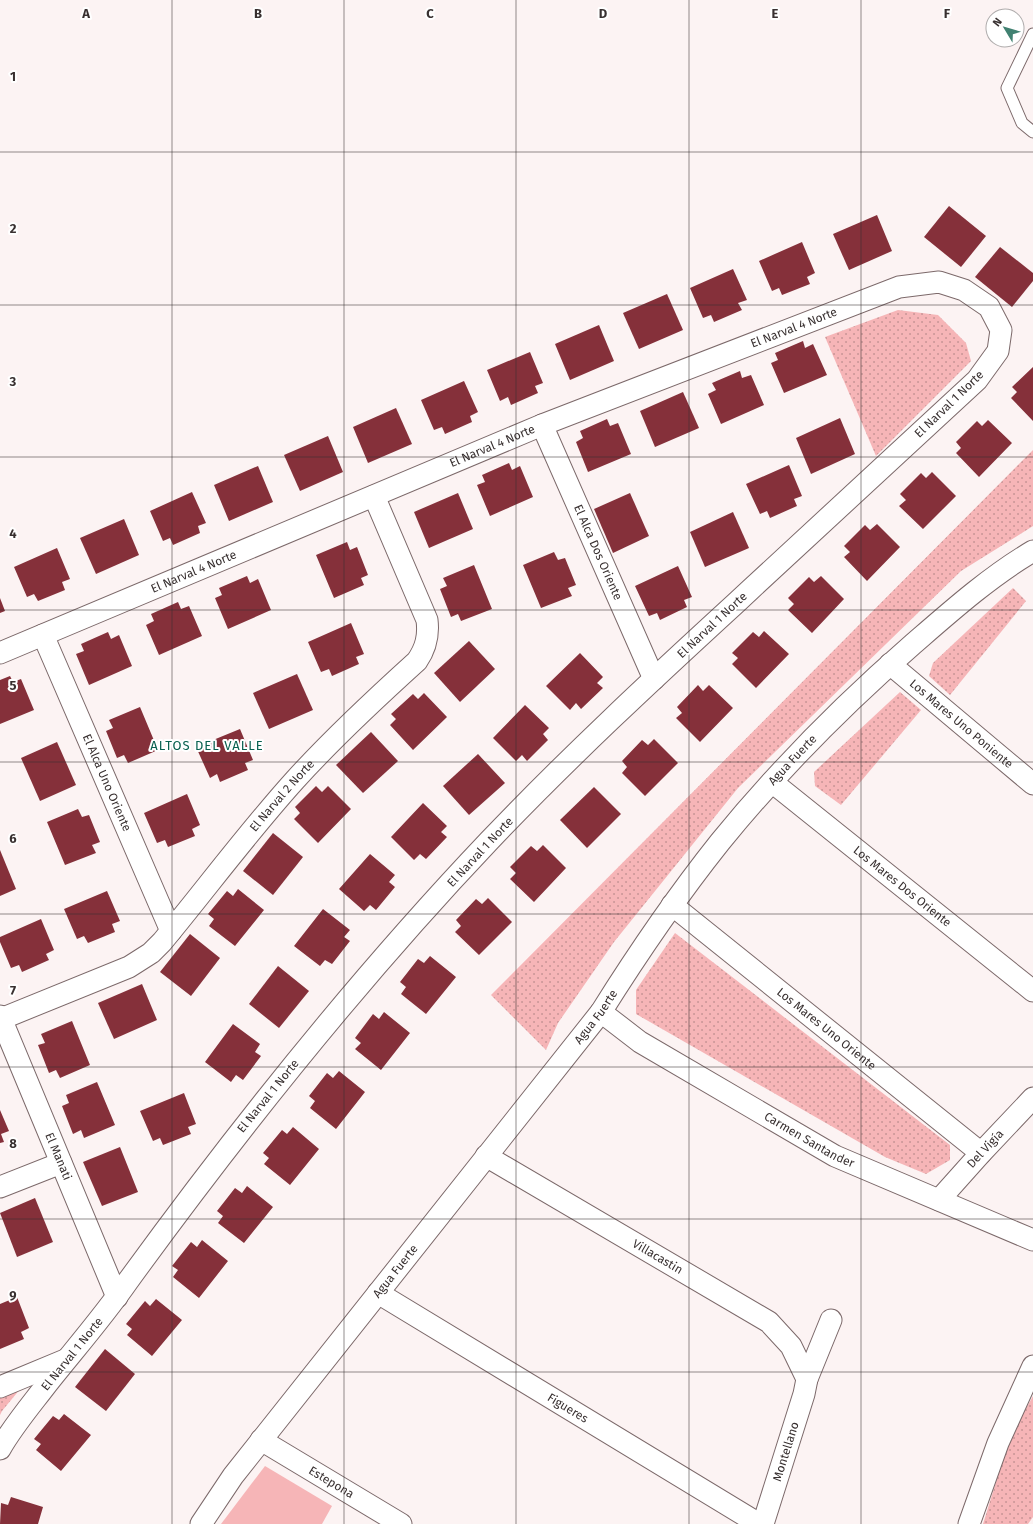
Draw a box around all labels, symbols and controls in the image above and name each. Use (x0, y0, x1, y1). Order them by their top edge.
text: A (81, 6, 90, 21)
text: B (254, 6, 262, 21)
text: C (426, 6, 434, 21)
text: D (599, 6, 608, 21)
text: E (772, 6, 779, 21)
text: F (944, 6, 951, 21)
north arrow (985, 8, 1025, 48)
text: N (990, 15, 1005, 29)
text: 1 (10, 69, 16, 84)
text: 2 (10, 221, 17, 236)
street label: El Narval 4 Norte (749, 305, 839, 351)
street label: El Narval 1 Norte (912, 368, 986, 440)
text: 3 (9, 374, 17, 389)
street label: El Narval 4 Norte (447, 422, 537, 470)
street label: El Alca Dos Oriente (571, 502, 625, 602)
text: 4 (9, 526, 17, 541)
street label: El Narval 4 Norte (149, 547, 238, 596)
street label: El Narval 1 Norte (674, 589, 750, 661)
street label: Los Mares Uno Poniente (907, 676, 1016, 771)
text: 5 (10, 678, 17, 693)
street label: El Alca Uno Oriente (80, 732, 134, 834)
street label: Agua Fuerte (765, 732, 819, 788)
district label: ALTOS DEL VALLE (150, 738, 264, 753)
street label: El Narval 2 Norte (247, 757, 317, 835)
street label: El Narval 1 Norte (444, 814, 516, 890)
text: 6 (9, 831, 17, 846)
street label: Los Mares Dos Oriente (851, 843, 954, 930)
text: 7 (10, 983, 16, 998)
street label: Los Mares Uno Oriente (774, 985, 879, 1073)
street label: Agua Fuerte (571, 987, 620, 1047)
street label: El Narval 1 Norte (234, 1057, 302, 1135)
street label: Carmen Santander (762, 1109, 857, 1171)
street label: Del Vigía (964, 1127, 1006, 1171)
street label: El Manati (42, 1130, 75, 1182)
text: 8 (9, 1136, 17, 1151)
street label: Villacastin (630, 1236, 685, 1277)
street label: Agua Fuerte (370, 1242, 421, 1301)
text: 9 (9, 1288, 17, 1303)
street label: El Narval 1 Norte (38, 1315, 106, 1393)
street label: Figueres (545, 1390, 591, 1426)
street label: Montellano (770, 1420, 802, 1483)
street label: Estepona (306, 1463, 357, 1501)

